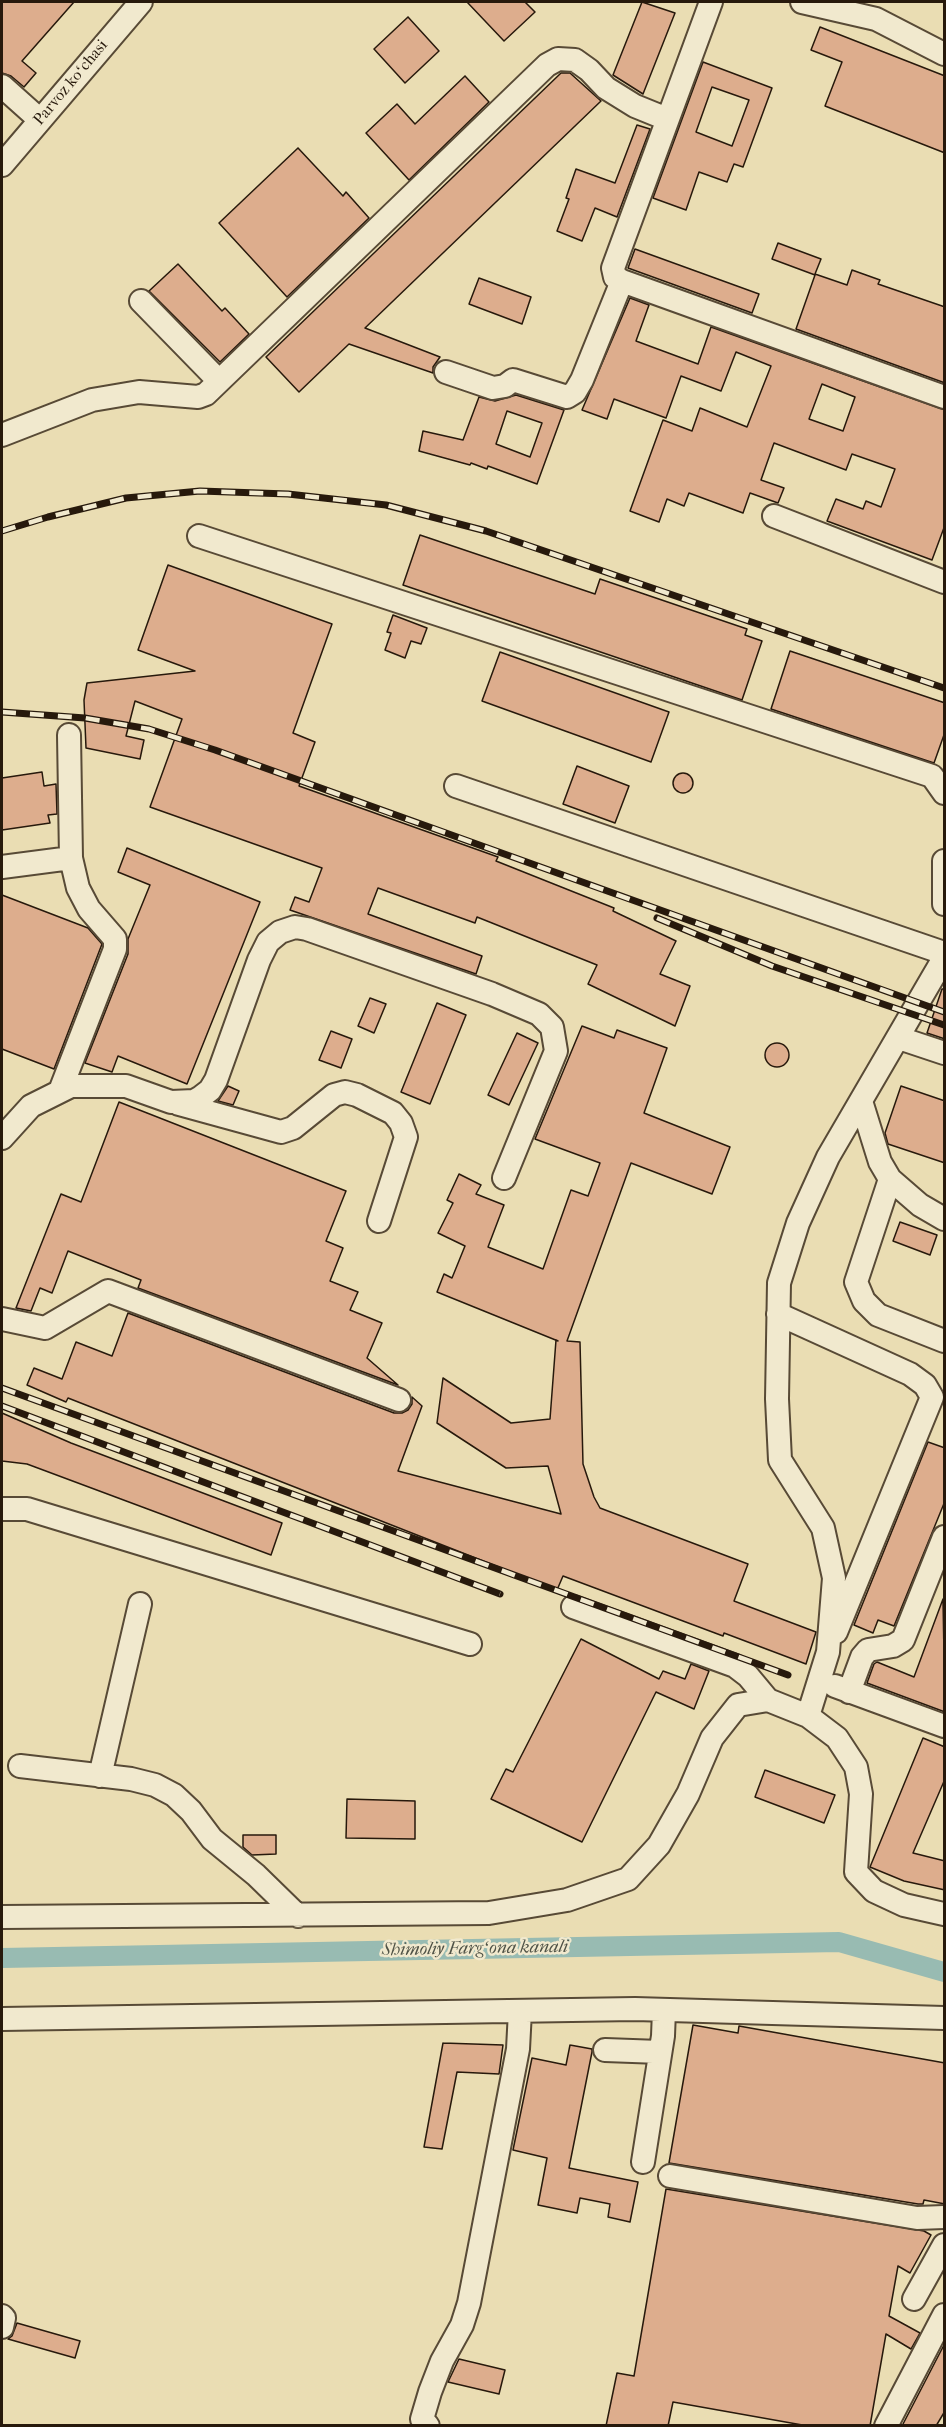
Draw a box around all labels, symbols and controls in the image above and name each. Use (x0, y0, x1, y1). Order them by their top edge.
street label: Parvoz koʻchasi (30, 36, 112, 130)
water label: Shimoliy Fargʻona kanali (382, 1937, 568, 1961)

